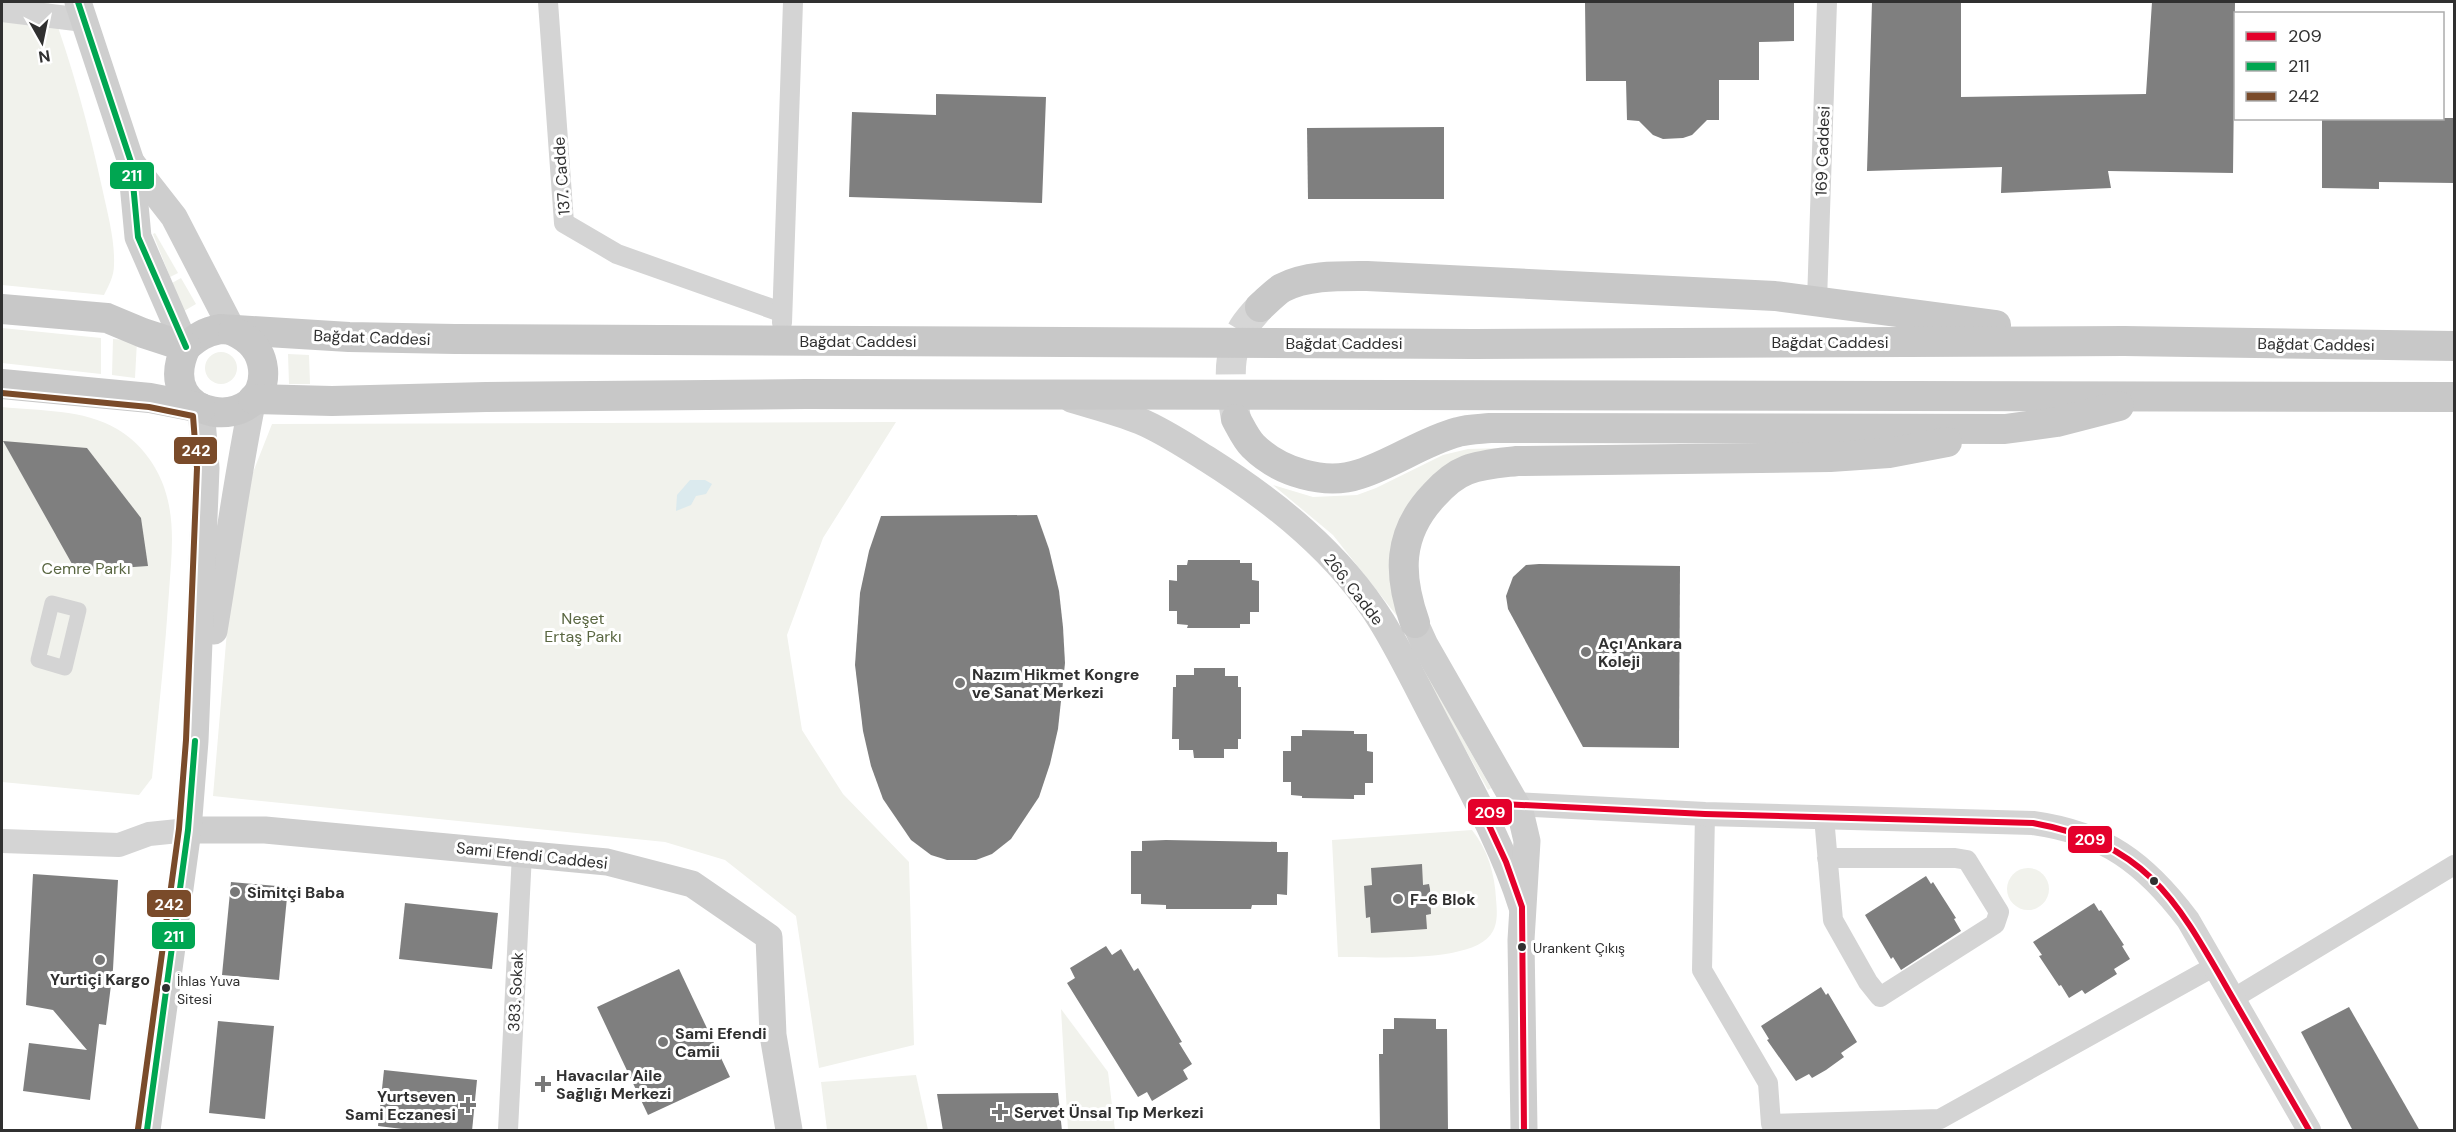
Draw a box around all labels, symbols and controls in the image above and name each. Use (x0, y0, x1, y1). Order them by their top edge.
north arrow (12, 12, 72, 72)
legend (2234, 12, 2444, 120)
text: 209 (2288, 24, 2322, 48)
text: N (37, 45, 52, 68)
text: 211 (2288, 54, 2310, 78)
text: 242 (2288, 84, 2319, 108)
street label: 169 Caddesi (1810, 106, 1835, 196)
street label: 137. Cadde (548, 136, 575, 216)
line badge: 211 (109, 161, 155, 190)
text: 211 (122, 165, 142, 186)
street label: Bağdat Caddesi (313, 325, 431, 350)
street label: Bağdat Caddesi (799, 331, 917, 352)
street label: Bağdat Caddesi (1771, 332, 1889, 353)
street label: Bağdat Caddesi (1285, 333, 1403, 354)
street label: Bağdat Caddesi (2257, 333, 2375, 356)
line badge: 242 (173, 436, 218, 465)
text: 242 (182, 440, 210, 461)
street label: 266. Cadde (1319, 549, 1388, 629)
park label: Cemre Parkı (42, 558, 130, 579)
park label: Neşet Ertaş Parkı (544, 608, 622, 647)
place label: Açı Ankara Koleji (1598, 633, 1682, 672)
marker: Açı Ankara Koleji (1579, 645, 1593, 659)
place label: Nazım Hikmet Kongre ve Sanat Merkezi (972, 664, 1139, 703)
marker: Nazım Hikmet Kongre ve Sanat Merkezi (953, 676, 967, 690)
line badge: 209 (1467, 798, 1513, 826)
text: 209 (1475, 802, 1505, 823)
line badge: 209 (2067, 825, 2113, 854)
text: 209 (2075, 829, 2105, 850)
street label: Sami Efendi Caddesi (455, 837, 609, 874)
unlabelled marker (2148, 875, 2160, 887)
place label: Simitçi Baba (247, 882, 345, 903)
marker: Simitçi Baba (228, 885, 242, 899)
line badge: 242 (146, 889, 192, 918)
place label: F-6 Blok (1410, 889, 1476, 910)
marker: F-6 Blok (1391, 892, 1405, 906)
text: 242 (155, 894, 183, 915)
line badge: 211 (151, 921, 196, 950)
text: 211 (164, 926, 184, 947)
place label: Urankent Çıkış (1533, 939, 1625, 957)
marker: Urankent Çıkış (1516, 941, 1528, 953)
street label: 383. Sokak (503, 952, 528, 1032)
marker: Yurtiçi Kargo (93, 953, 107, 967)
place label: Yurtiçi Kargo (50, 969, 150, 990)
place label: İhlas Yuva Sitesi (177, 972, 240, 1008)
marker: İhlas Yuva Sitesi (160, 982, 172, 994)
place label: Sami Efendi Camii (675, 1023, 767, 1062)
marker: Sami Efendi Camii (656, 1035, 670, 1049)
place label: Havacılar Aile Sağlığı Merkezi (556, 1065, 671, 1104)
marker: Havacılar Aile Sağlığı Merkezi (534, 1075, 552, 1093)
place label: Yurtseven Sami Eczanesi (345, 1086, 456, 1125)
marker: Yurtseven Sami Eczanesi (461, 1098, 475, 1112)
place label: Servet Ünsal Tıp Merkezi (1014, 1102, 1204, 1123)
marker: Servet Ünsal Tıp Merkezi (991, 1103, 1009, 1121)

